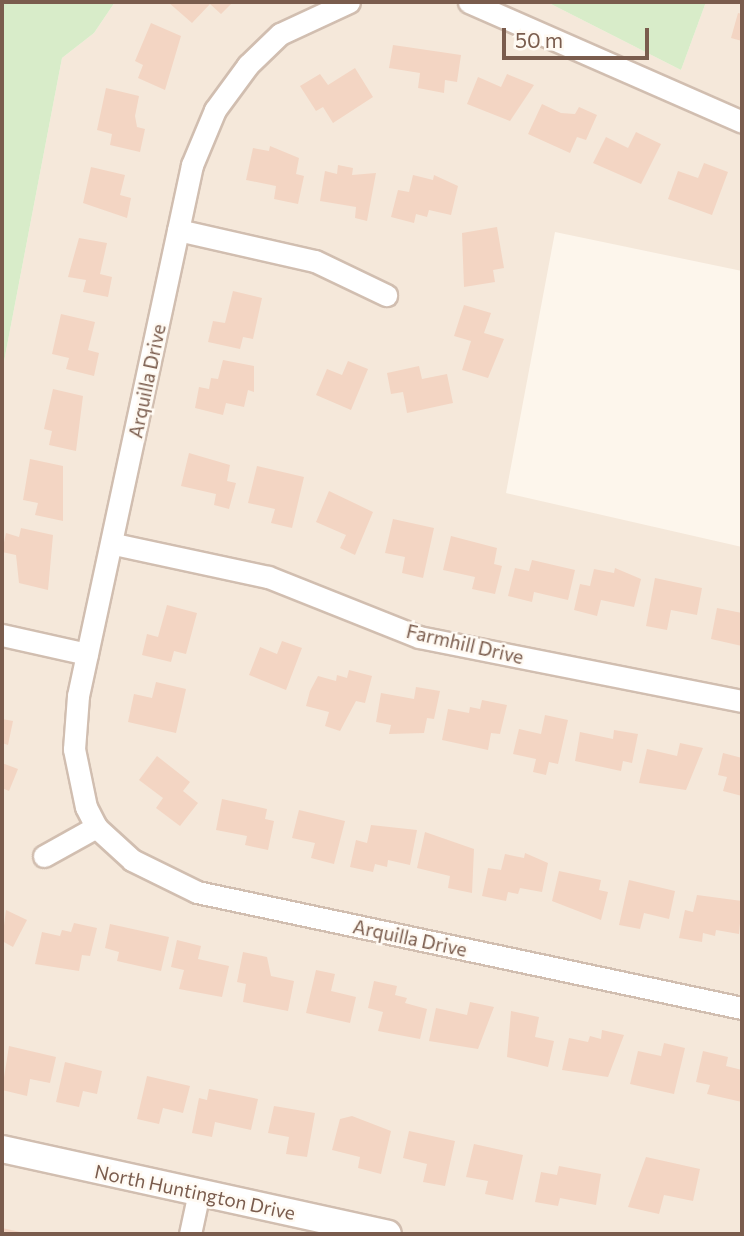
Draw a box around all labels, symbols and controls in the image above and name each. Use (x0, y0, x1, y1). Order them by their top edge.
scale bar (506, 14, 653, 58)
text: 50 m (515, 27, 563, 52)
street label: Arquilla Drive (124, 322, 170, 440)
street label: Farmhill Drive (404, 619, 526, 669)
street label: Arquilla Drive (351, 915, 469, 961)
street label: North Huntington Drive (93, 1160, 297, 1224)

